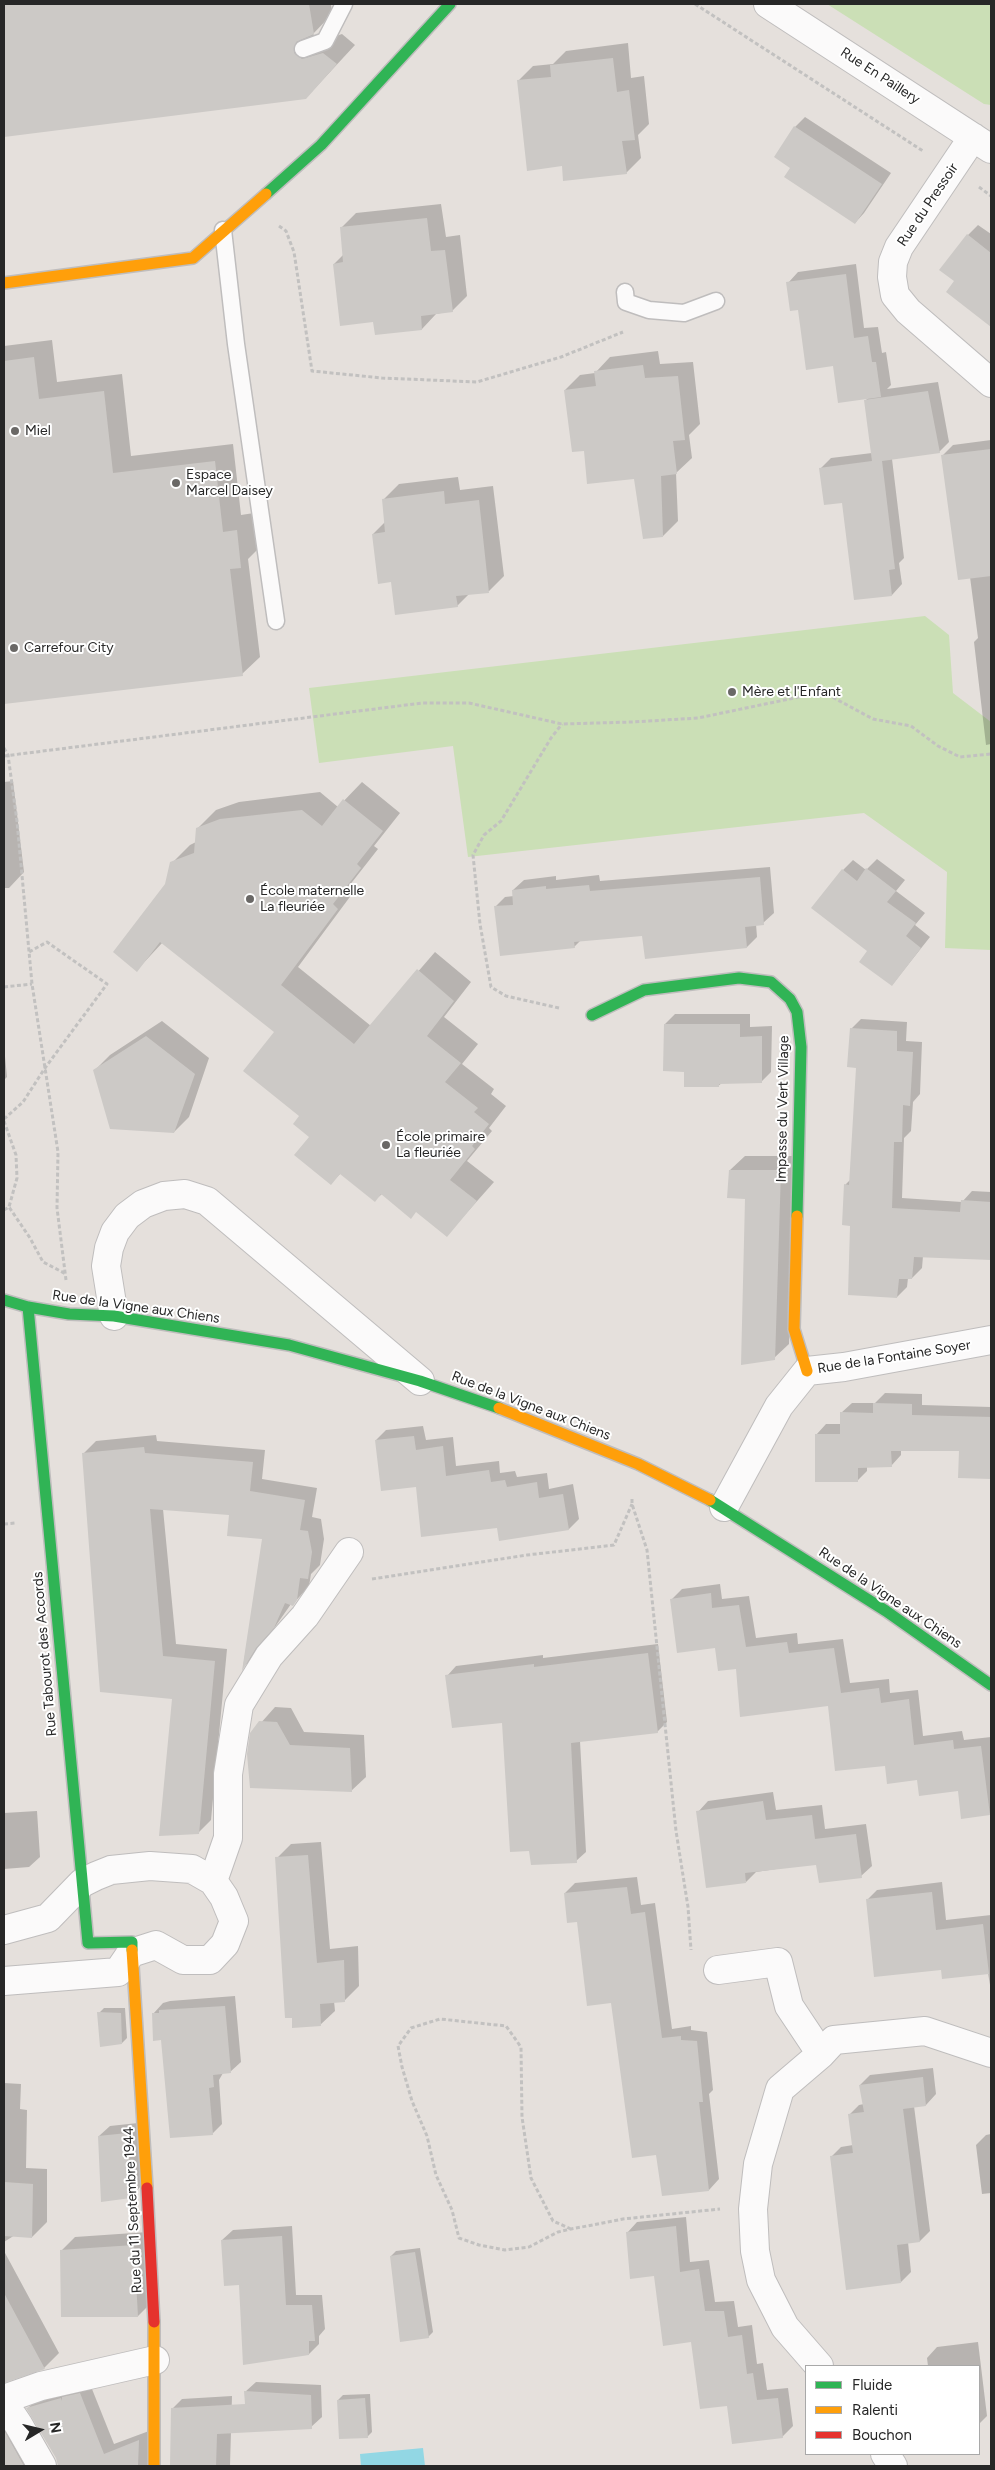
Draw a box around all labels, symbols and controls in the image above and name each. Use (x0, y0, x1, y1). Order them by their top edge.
street label: Rue En Paillery (837, 44, 923, 108)
street label: Rue du Pressoir (894, 160, 962, 250)
place label: Miel (25, 423, 51, 439)
marker: Miel (9, 425, 21, 437)
place label: Espace Marcel Daisey (186, 467, 273, 500)
marker: Espace Marcel Daisey (170, 477, 182, 489)
place label: Carrefour City (24, 640, 114, 656)
marker: Carrefour City (8, 642, 20, 654)
place label: Mère et l'Enfant (742, 684, 841, 700)
marker: Mère et l'Enfant (726, 686, 738, 698)
place label: École maternelle La fleuriée (260, 883, 364, 916)
marker: École maternelle La fleuriée (244, 893, 256, 905)
street label: Impasse du Vert Village (773, 1035, 793, 1183)
place label: École primaire La fleuriée (396, 1129, 485, 1162)
marker: École primaire La fleuriée (380, 1139, 392, 1151)
street label: Rue de la Vigne aux Chiens (51, 1287, 221, 1327)
street label: Rue de la Fontaine Soyer (816, 1337, 972, 1377)
street label: Rue de la Vigne aux Chiens (449, 1368, 613, 1444)
street label: Rue de la Vigne aux Chiens (815, 1544, 965, 1652)
street label: Rue Tabourot des Accords (29, 1571, 61, 1737)
street label: Rue du 11 Septembre 1944 (120, 2126, 146, 2294)
legend (805, 2365, 980, 2455)
text: Fluide (852, 2376, 892, 2394)
text: Ralenti (852, 2401, 898, 2419)
north arrow (15, 2405, 65, 2455)
text: N (46, 2421, 65, 2434)
text: Bouchon (852, 2426, 912, 2444)

